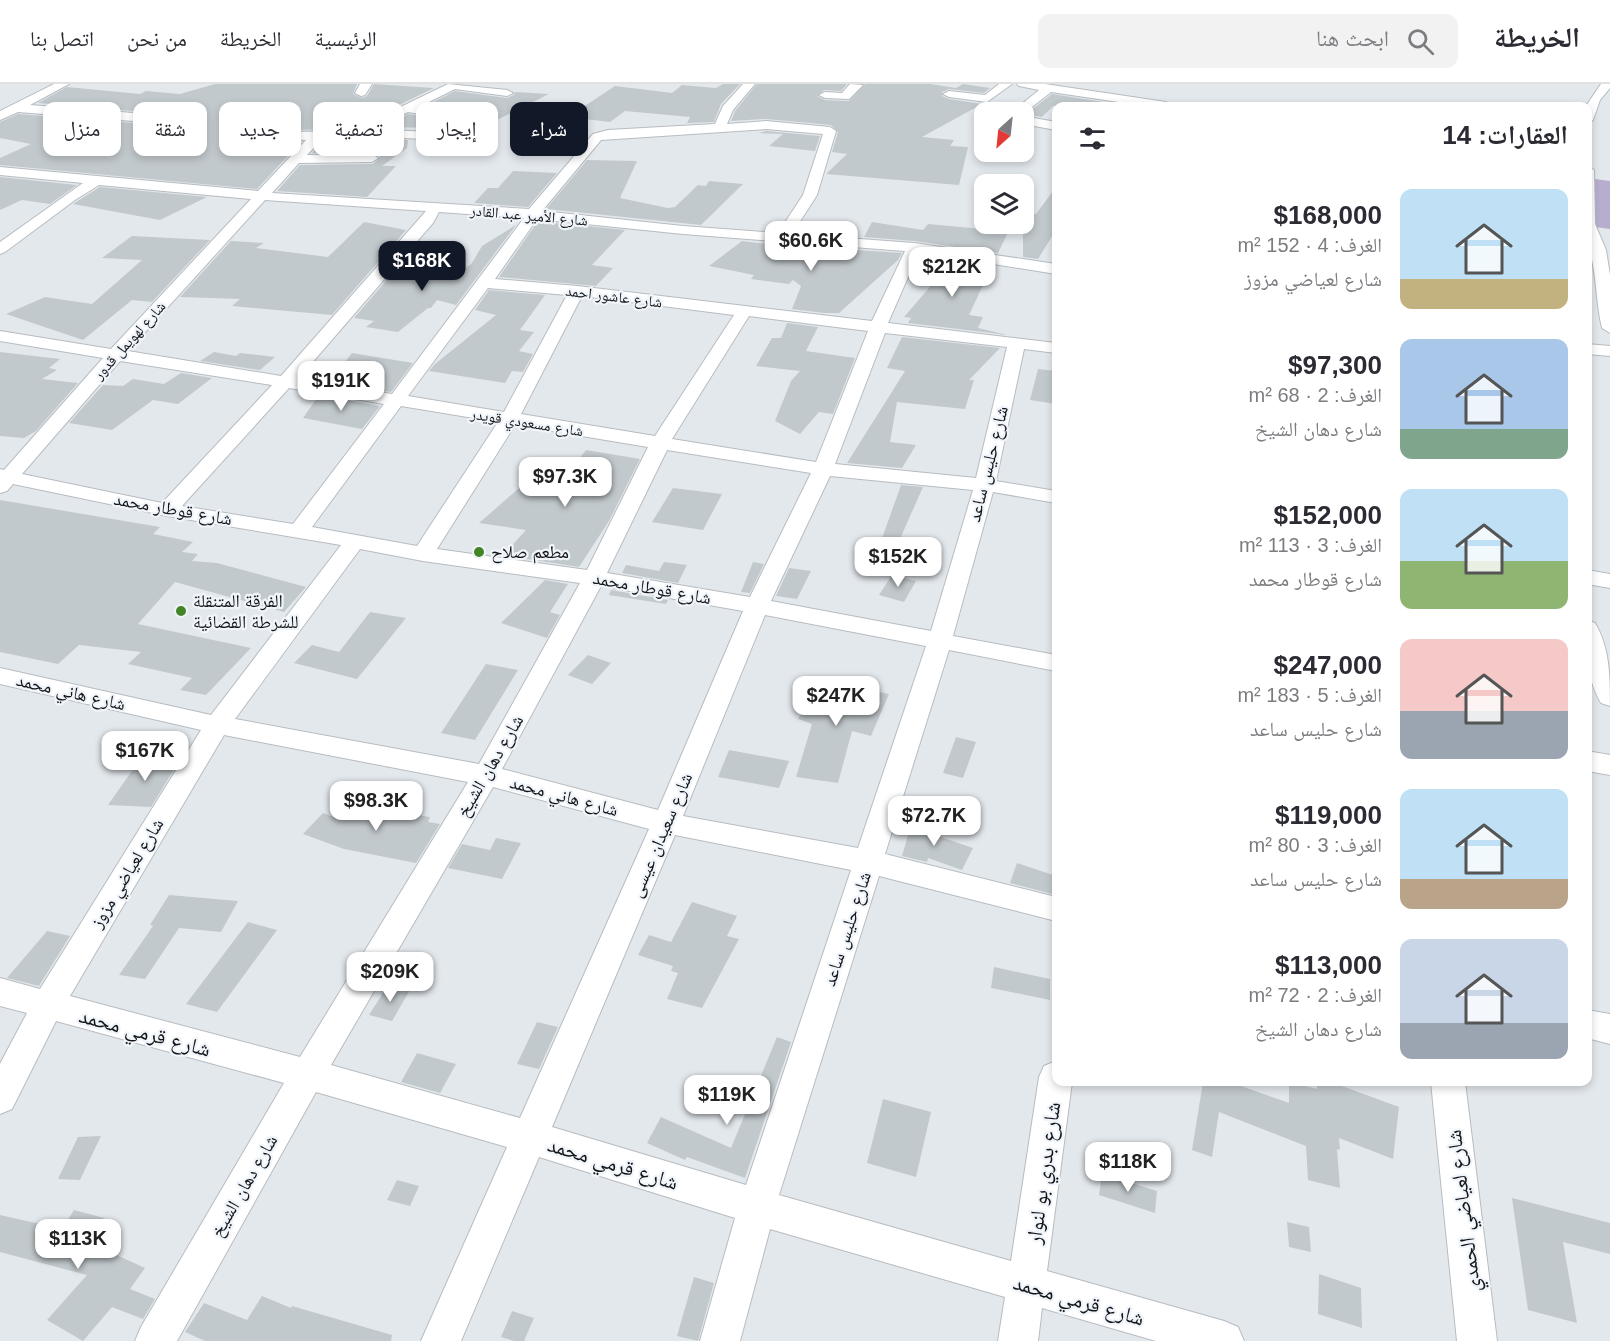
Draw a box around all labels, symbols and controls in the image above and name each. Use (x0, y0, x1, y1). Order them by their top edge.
search box (1038, 14, 1458, 68)
text: الخريطة (1494, 22, 1580, 53)
icon: search (1404, 25, 1437, 58)
text: ابحث هنا (1316, 26, 1389, 51)
text: اتصل بنا (30, 27, 94, 50)
text: من نحن (127, 27, 187, 50)
text: الخريطة (220, 27, 282, 50)
text: الرئيسية (315, 27, 377, 50)
chip: منزل (43, 102, 121, 156)
chip: شقة (133, 102, 207, 156)
chip: جديد (219, 102, 301, 156)
chip: تصفية (313, 102, 404, 156)
chip: إيجار (416, 102, 498, 156)
chip: شراء (510, 102, 588, 156)
north arrow (974, 102, 1034, 162)
map controls (974, 102, 1034, 234)
text: العقارات: 14 (1442, 120, 1568, 150)
icon: filters (1076, 122, 1109, 155)
button: layers (974, 174, 1034, 234)
text: $168,000 (1274, 200, 1382, 230)
street label: شارع الأمير عبد القادر (468, 201, 589, 231)
icon: home (1448, 213, 1520, 285)
pin: $60.6K (762, 221, 860, 272)
text: $60.6K (779, 229, 843, 251)
text: الغرف: 4 · 152 m² (1237, 234, 1382, 256)
pin: $168K (380, 241, 464, 292)
pin: $212K (910, 247, 994, 298)
text: $168K (393, 249, 451, 271)
text: $212K (923, 255, 981, 277)
text: شارع لعياضي مزوز (1244, 268, 1382, 290)
street label: شارع عاشور احمد (564, 282, 663, 312)
street label: شارع لهويمل قدور (89, 297, 170, 385)
text: $97,300 (1288, 350, 1382, 380)
pin: $191K (299, 361, 383, 412)
icon: home (1448, 363, 1520, 435)
text: $191K (312, 369, 370, 391)
text: الغرف: 2 · 68 m² (1249, 384, 1382, 406)
street label: شارع حليس ساعد (964, 404, 1013, 524)
street label: شارع مسعودي قويدر (468, 405, 585, 443)
text: شارع دهان الشيخ (1255, 418, 1382, 440)
pin: $97.3K (516, 457, 614, 508)
text: $97.3K (533, 465, 597, 487)
street label: شارع قوطار محمد (112, 489, 234, 530)
text: $152,000 (1274, 500, 1382, 530)
icon: home (1448, 513, 1520, 585)
text: الغرف: 3 · 113 m² (1239, 534, 1382, 556)
pin: $152K (856, 537, 940, 588)
place label: مطعم صلاح (491, 542, 569, 564)
marker: مطعم صلاح (472, 545, 486, 559)
text: $152K (869, 545, 927, 567)
street label: شارع قوطار محمد (591, 568, 713, 609)
text: شارع قوطار محمد (1249, 568, 1382, 590)
place label: الفرقة المتنقلة للشرطة القضائية (193, 591, 299, 632)
marker: الفرقة المتنقلة للشرطة القضائية (174, 604, 188, 618)
text: $247,000 (1274, 650, 1382, 680)
icon: home (1448, 663, 1520, 735)
street label: شارع هاني محمد (13, 670, 128, 719)
pin: $247K (794, 676, 878, 727)
text: $247K (807, 684, 865, 706)
text: الغرف: 5 · 183 m² (1237, 684, 1382, 706)
street label: شارع دهان الشيخ (453, 711, 529, 822)
text: شارع حليس ساعد (1250, 718, 1382, 740)
pin: $167K (103, 731, 187, 782)
text: $167K (116, 739, 174, 761)
street label: شارع سعيدان عيسى (626, 770, 697, 901)
street label: شارع هاني محمد (506, 772, 620, 824)
pin: $98.3K (327, 781, 425, 832)
text: $98.3K (344, 789, 408, 811)
pin: $72.7K (885, 796, 983, 847)
text: $119,000 (1275, 800, 1382, 830)
text: $72.7K (902, 804, 966, 826)
icon: home (1448, 813, 1520, 885)
street label: شارع لعياضي مزوز (86, 815, 171, 934)
text: الغرف: 3 · 80 m² (1249, 834, 1382, 856)
text: شارع حليس ساعد (1250, 868, 1382, 890)
street label: شارع حليس ساعد (819, 869, 876, 989)
text: $113,000 (1275, 950, 1382, 980)
pin: $209K (348, 952, 432, 1003)
text: $209K (361, 960, 419, 982)
icon: home (1448, 963, 1520, 1035)
text: الغرف: 2 · 72 m² (1249, 984, 1382, 1006)
street label: شارع قرمي محمد (75, 1003, 213, 1066)
text: شارع دهان الشيخ (1255, 1018, 1382, 1040)
pin: $119K (685, 1075, 769, 1126)
text: $119K (698, 1083, 756, 1105)
street label: شارع بدري بو لنوار (1021, 1100, 1070, 1247)
street label: شارع لعياضي الحمدي (1442, 1128, 1490, 1294)
street label: شارع دهان الشيخ (207, 1131, 283, 1242)
street label: شارع قرمي محمد (543, 1132, 681, 1199)
pin: $118K (1086, 1142, 1170, 1193)
text: $118K (1099, 1150, 1157, 1172)
pin: $113K (36, 1219, 120, 1270)
text: $113K (49, 1227, 107, 1249)
street label: شارع قرمي محمد (1009, 1270, 1147, 1335)

